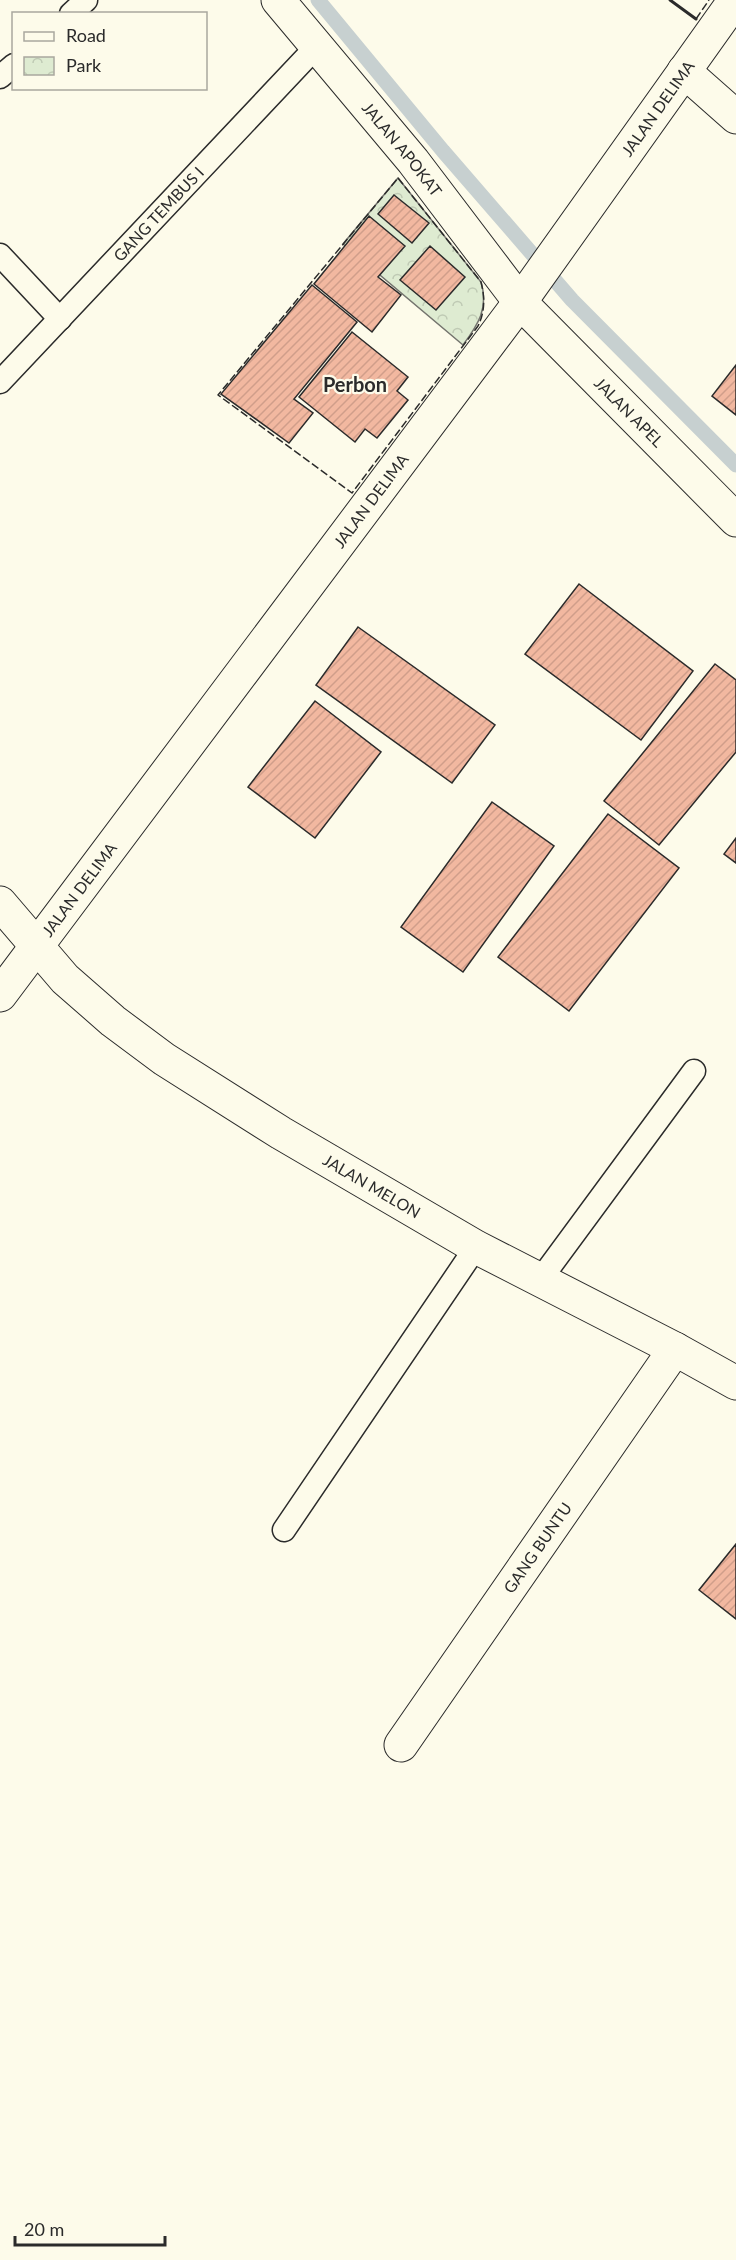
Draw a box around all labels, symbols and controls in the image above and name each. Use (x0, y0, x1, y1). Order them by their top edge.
legend (12, 12, 207, 90)
text: Road (66, 24, 106, 46)
text: Park (66, 54, 102, 76)
street label: JALAN DELIMA (617, 57, 698, 160)
street label: JALAN APOKAT (359, 98, 446, 200)
street label: GANG TEMBUS I (109, 162, 207, 265)
district label: Perbon (323, 372, 387, 396)
street label: JALAN APEL (591, 373, 668, 450)
street label: JALAN DELIMA (329, 449, 412, 551)
street label: JALAN DELIMA (37, 838, 120, 940)
street label: JALAN MELON (320, 1150, 424, 1222)
street label: GANG BUNTU (499, 1498, 575, 1596)
scale bar (15, 2209, 165, 2247)
text: 20 m (24, 2218, 64, 2240)

